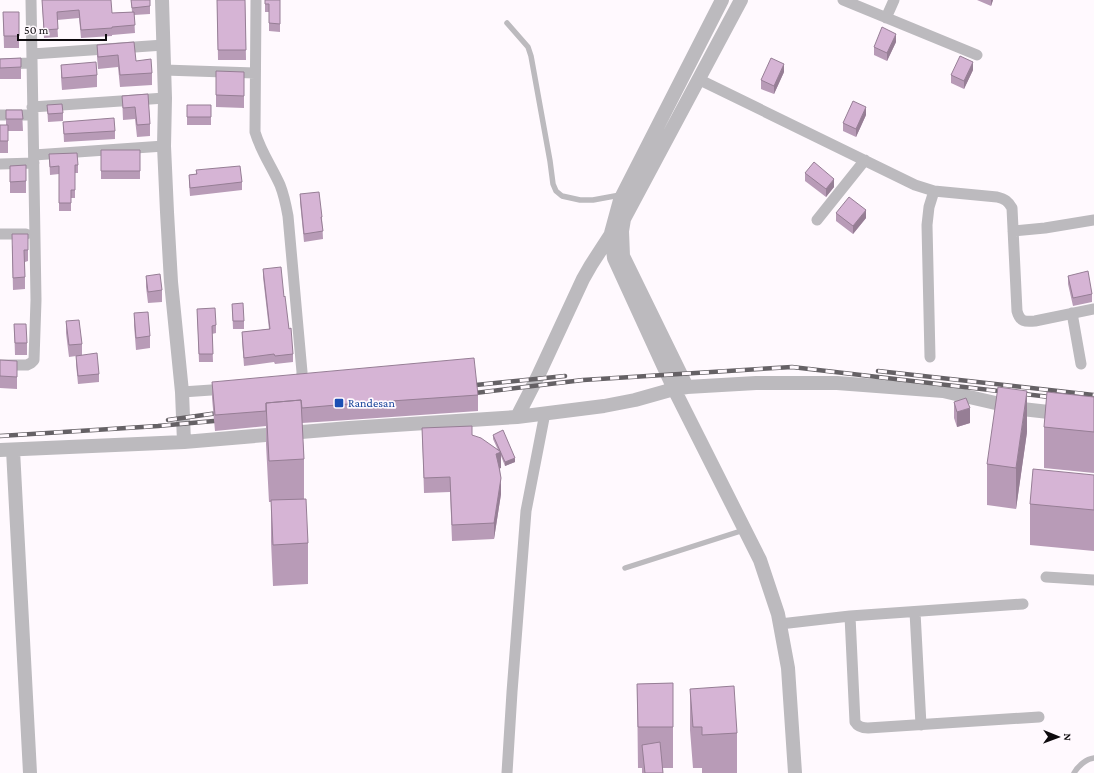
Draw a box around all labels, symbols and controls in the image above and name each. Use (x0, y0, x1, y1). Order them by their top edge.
scale bar (18, 16, 106, 42)
text: 50 m (24, 23, 49, 37)
place label: Randesan (348, 396, 395, 410)
marker: Randesan (333, 397, 345, 409)
north arrow (1038, 717, 1078, 757)
text: N (1062, 733, 1074, 742)

